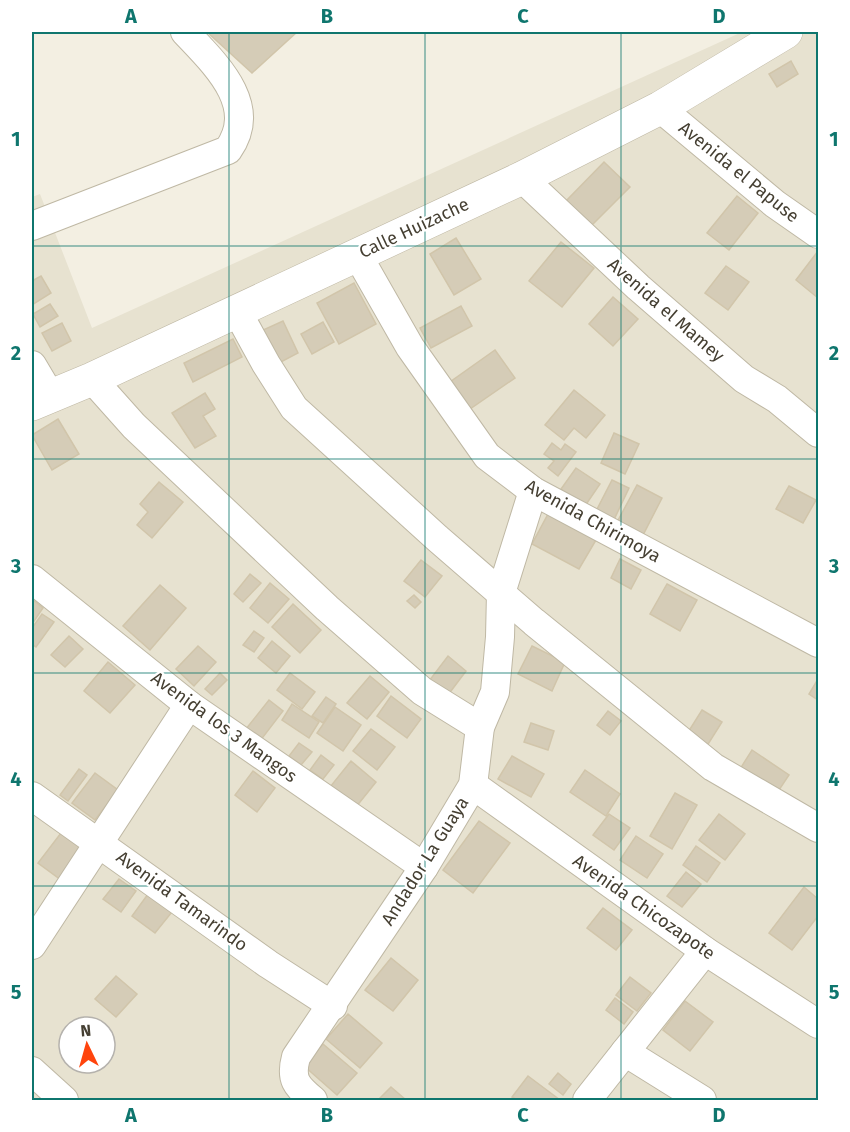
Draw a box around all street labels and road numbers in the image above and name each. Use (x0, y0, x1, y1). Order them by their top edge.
street label: Avenida el Papuse (674, 117, 804, 227)
street label: Calle Huizache (356, 193, 472, 263)
street label: Avenida el Mamey (603, 253, 729, 367)
street label: Avenida Chirimoya (521, 475, 665, 567)
street label: Avenida los 3 Mangos (147, 667, 301, 787)
street label: Andador La Guaya (377, 793, 473, 929)
street label: Avenida Tamarindo (112, 846, 252, 956)
street label: Avenida Chicozapote (569, 850, 719, 964)

